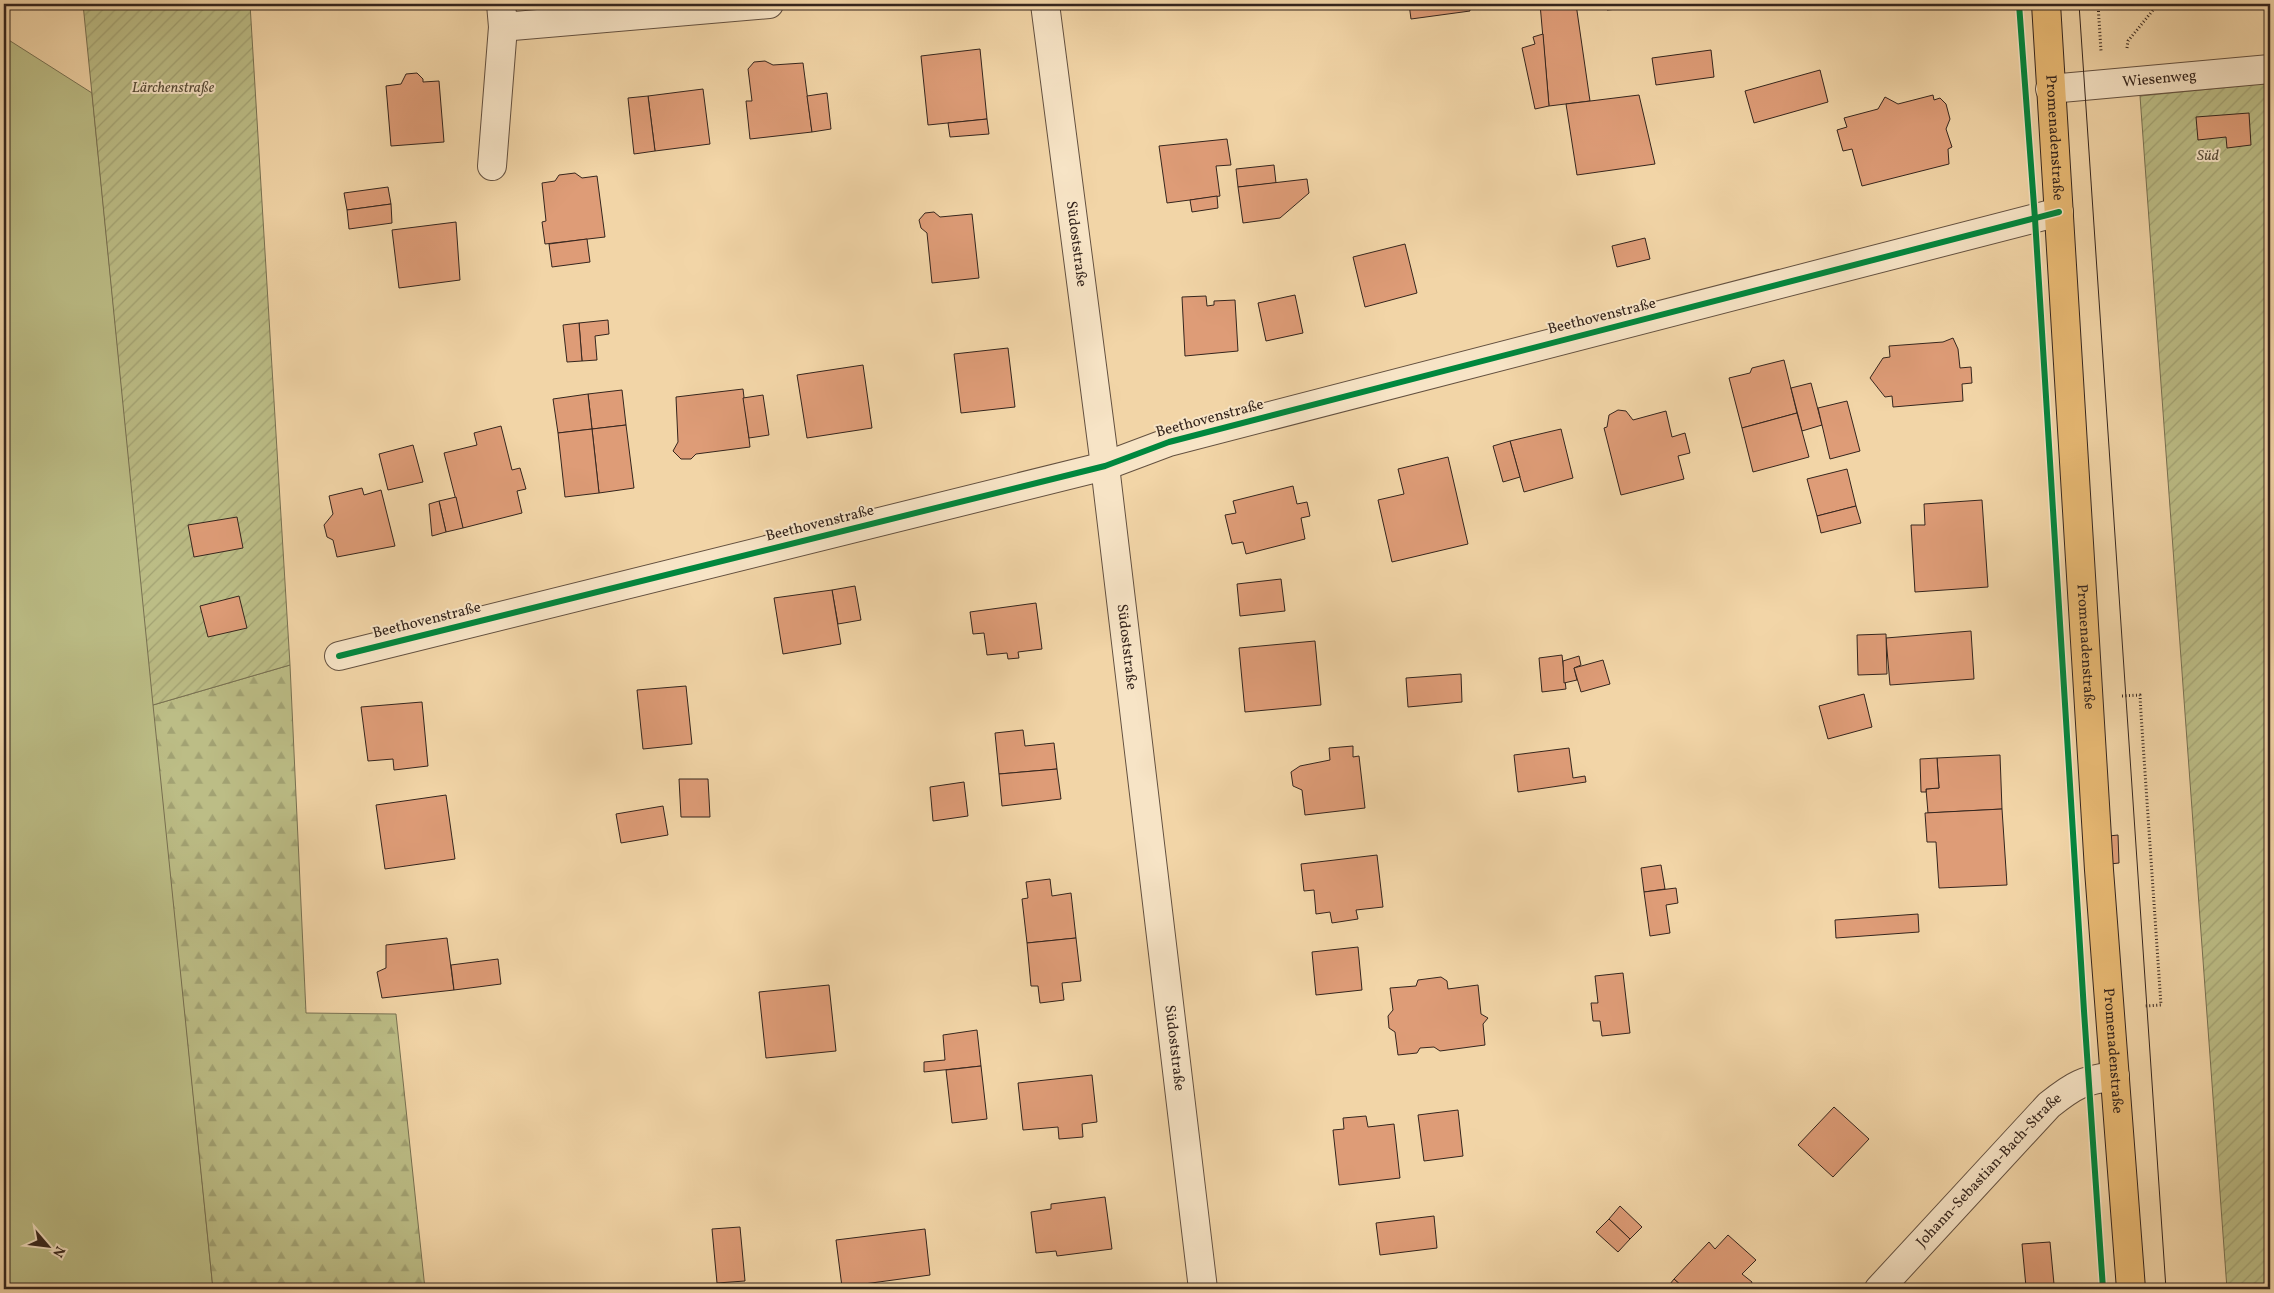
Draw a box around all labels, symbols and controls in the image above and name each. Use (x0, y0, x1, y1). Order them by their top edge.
street label: Wiesenweg (2122, 65, 2198, 93)
street label: Promenadenstraße (2040, 74, 2069, 201)
park label: Lärchenstraße (132, 78, 215, 99)
park label: Süd (2197, 146, 2219, 167)
street label: Südoststraße (1060, 200, 1092, 288)
street label: Beethovenstraße (1546, 293, 1658, 341)
street label: Beethovenstraße (1154, 394, 1266, 444)
street label: Beethovenstraße (764, 500, 876, 548)
street label: Promenadenstraße (2071, 583, 2100, 710)
street label: Beethovenstraße (371, 597, 483, 645)
street label: Südoststraße (1111, 603, 1142, 691)
street label: Promenadenstraße (2098, 987, 2128, 1114)
street label: Südoststraße (1159, 1004, 1190, 1092)
street label: Johann-Sebastian-Bach-Straße (1912, 1088, 2066, 1252)
north arrow (22, 1220, 72, 1270)
text: N (47, 1242, 69, 1260)

